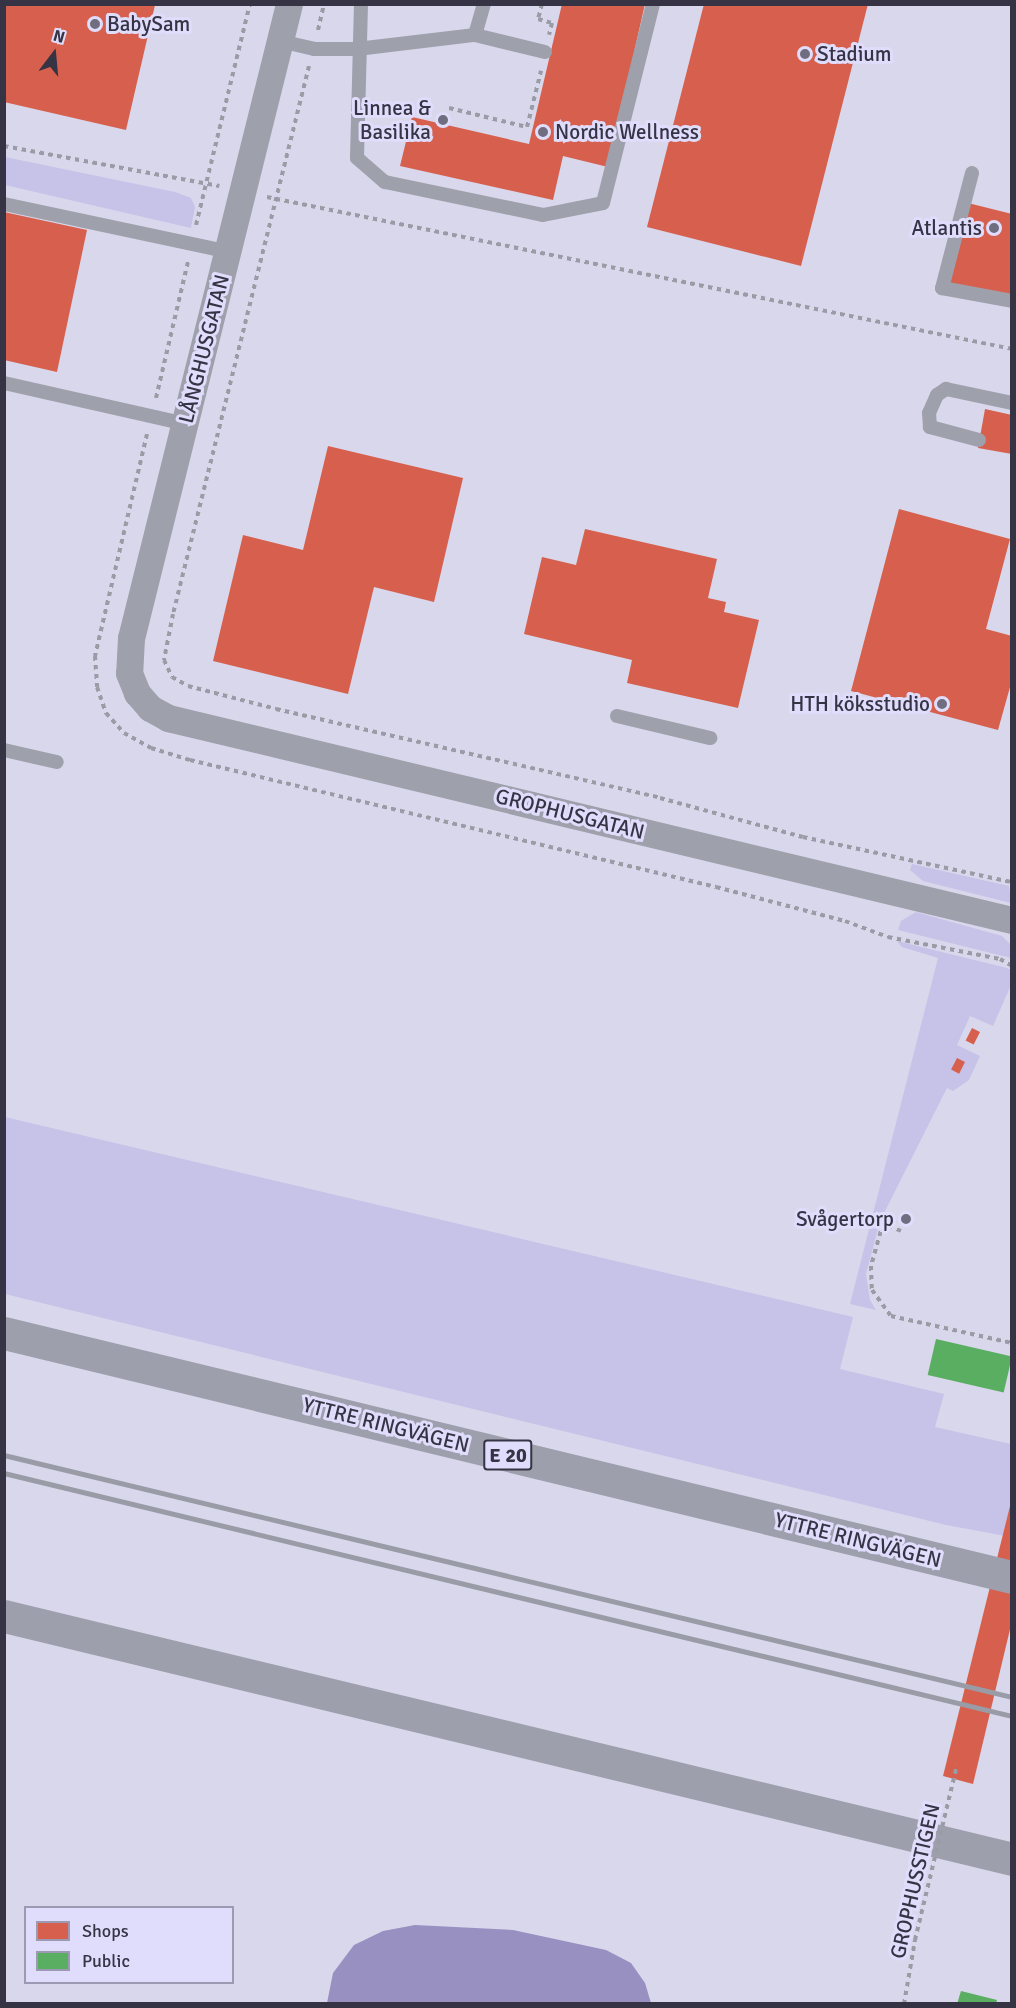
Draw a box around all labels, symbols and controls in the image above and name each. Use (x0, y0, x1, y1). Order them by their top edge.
place label: BabySam (107, 11, 190, 37)
marker: BabySam (88, 17, 102, 31)
north arrow (24, 24, 84, 84)
text: N (51, 26, 67, 48)
place label: Stadium (817, 41, 892, 67)
marker: Stadium (798, 47, 812, 61)
place label: Linnea & Basilika (353, 95, 431, 145)
marker: Linnea & Basilika (436, 113, 450, 127)
place label: Nordic Wellness (555, 119, 699, 145)
marker: Nordic Wellness (536, 125, 550, 139)
place label: Atlantis (911, 215, 982, 241)
marker: Atlantis (987, 221, 1001, 235)
street label: LÅNGHUSGATAN (173, 272, 235, 426)
place label: HTH köksstudio (790, 691, 930, 717)
marker: HTH köksstudio (935, 697, 949, 711)
street label: GROPHUSGATAN (493, 783, 647, 845)
place label: Svågertorp (796, 1206, 894, 1232)
marker: Svågertorp (899, 1212, 913, 1226)
street label: YTTRE RINGVÄGEN (300, 1392, 472, 1458)
road number: E 20 (482, 1438, 534, 1472)
street label: YTTRE RINGVÄGEN (772, 1507, 944, 1573)
street label: GROPHUSSTIGEN (885, 1801, 945, 1961)
legend (24, 1906, 234, 1984)
text: Shops (82, 1920, 129, 1942)
text: Public (82, 1950, 130, 1972)

